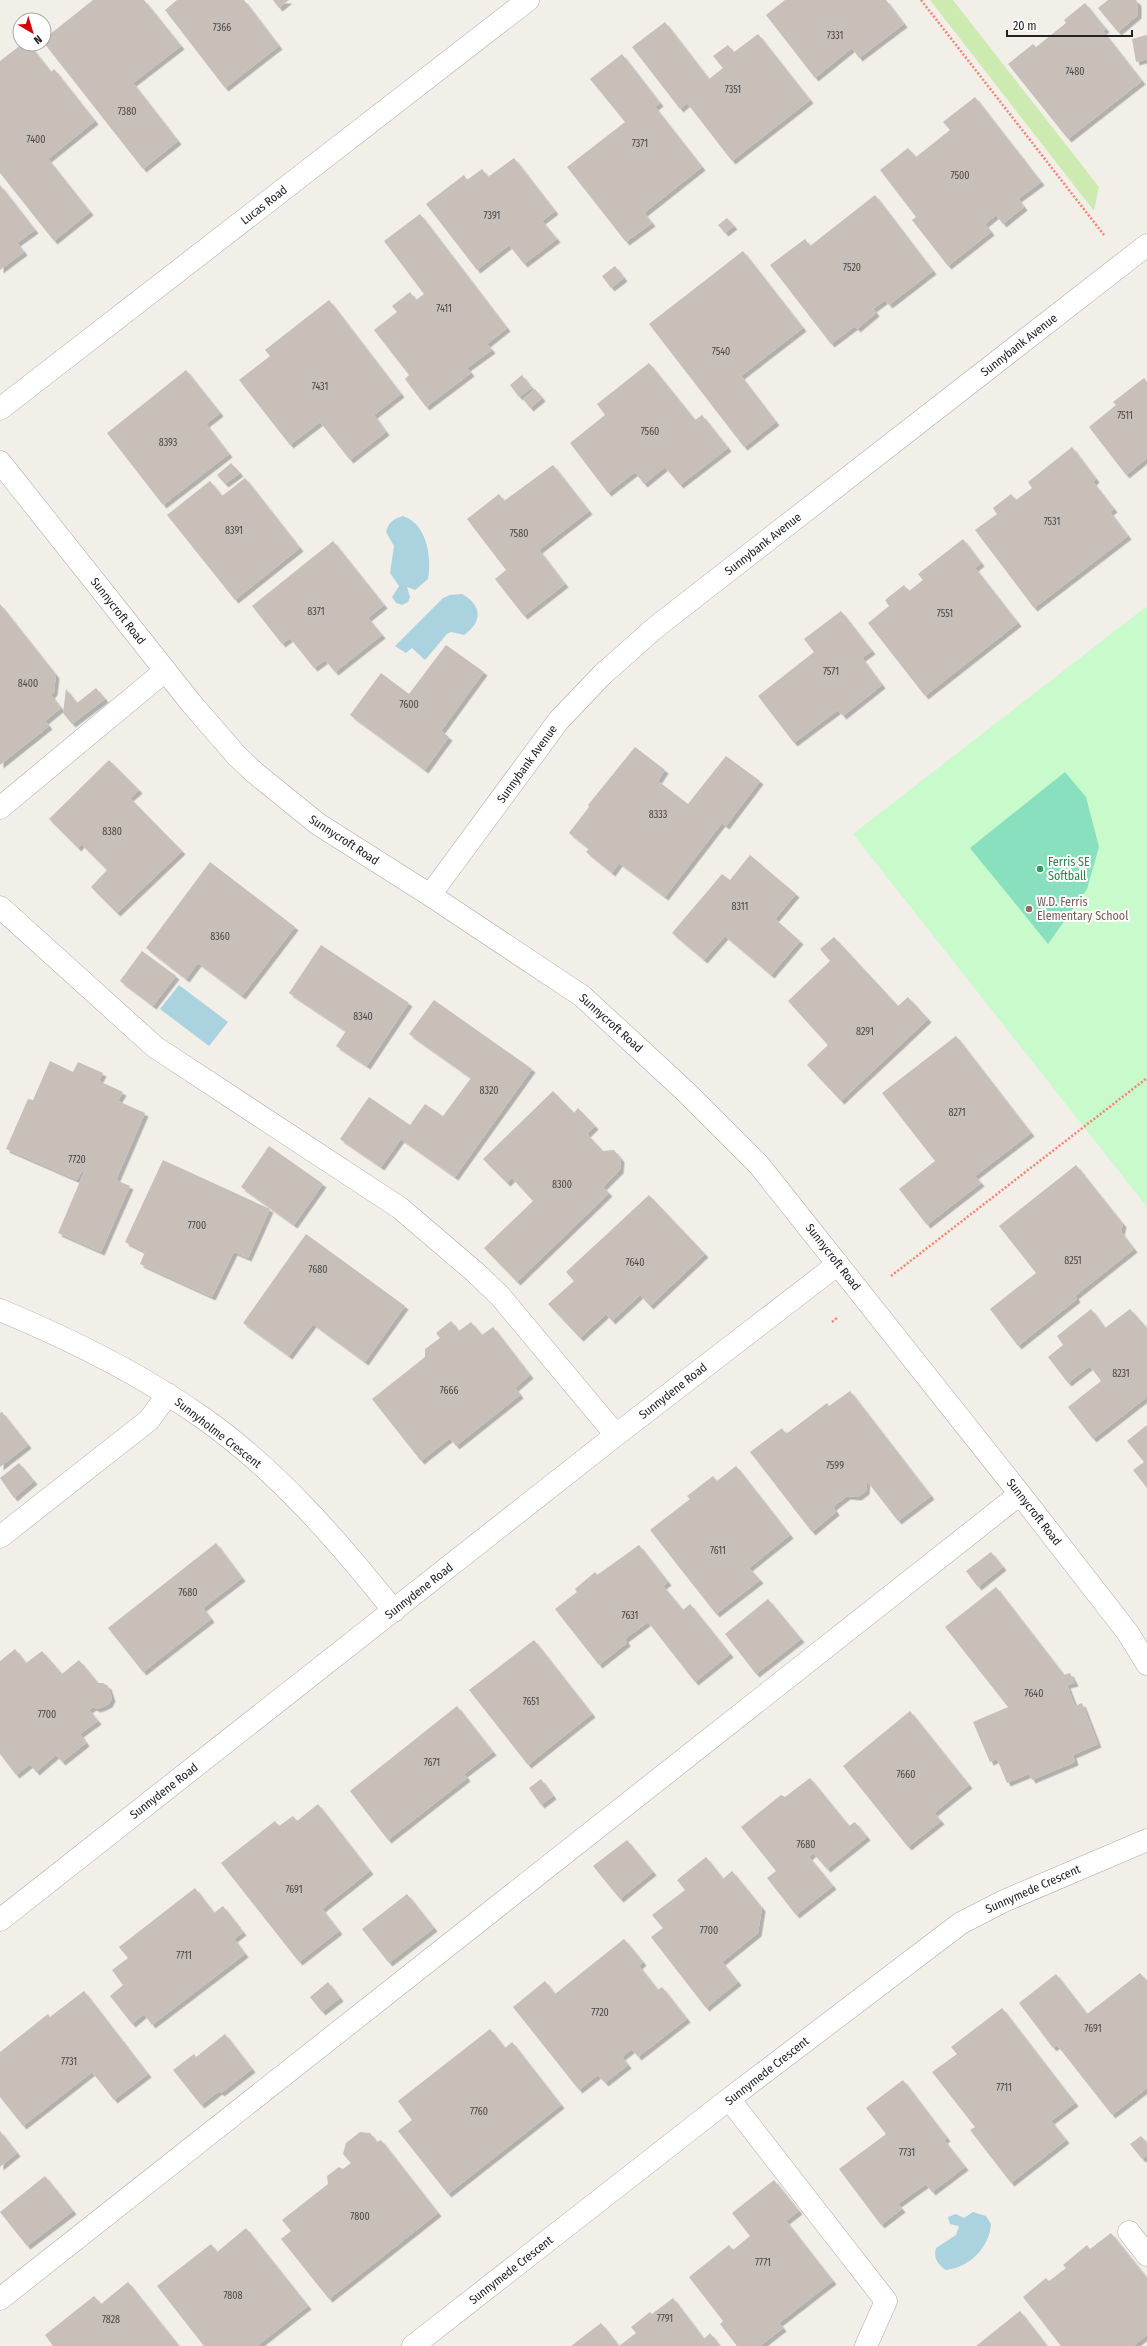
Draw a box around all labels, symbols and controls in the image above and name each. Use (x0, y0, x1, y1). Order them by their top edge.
north arrow (12, 12, 52, 52)
scale bar (1007, 12, 1132, 38)
text: 20 m (1013, 19, 1037, 33)
house number: 7366 (213, 22, 231, 34)
house number: 7331 (827, 30, 843, 42)
text: N (31, 32, 44, 47)
house number: 7480 (1066, 66, 1084, 78)
house number: 7351 (725, 84, 741, 96)
house number: 7380 (118, 106, 136, 118)
house number: 7400 (27, 134, 45, 146)
house number: 7371 (632, 138, 648, 150)
house number: 7500 (951, 170, 969, 182)
street label: Lucas Road (238, 183, 290, 227)
house number: 7391 (484, 210, 500, 222)
house number: 7520 (843, 262, 861, 274)
house number: 7411 (436, 303, 452, 315)
street label: Sunnybank Avenue (978, 311, 1060, 379)
house number: 7540 (712, 346, 730, 358)
house number: 7431 (312, 381, 328, 393)
house number: 7511 (1117, 410, 1133, 422)
house number: 7560 (641, 426, 659, 438)
house number: 8393 (159, 437, 178, 449)
street label: Sunnybank Avenue (722, 510, 804, 578)
house number: 7531 (1044, 516, 1060, 528)
house number: 8391 (225, 525, 243, 537)
house number: 7580 (510, 528, 528, 540)
street label: Sunnycroft Road (88, 575, 148, 647)
house number: 8371 (307, 606, 325, 618)
house number: 7551 (937, 608, 953, 620)
house number: 7571 (823, 666, 839, 678)
house number: 8400 (18, 678, 38, 690)
house number: 7600 (399, 699, 419, 711)
street label: Sunnybank Avenue (494, 722, 560, 806)
house number: 8333 (649, 809, 668, 821)
street label: Sunnycroft Road (306, 812, 382, 868)
house number: 8380 (102, 826, 122, 838)
place label: Ferris SE Softball (1048, 855, 1090, 883)
marker: Ferris SE Softball (1035, 864, 1045, 874)
place label: W.D. Ferris Elementary School (1037, 895, 1128, 923)
house number: 8311 (732, 901, 748, 913)
marker: W.D. Ferris Elementary School (1024, 904, 1034, 914)
house number: 8360 (210, 931, 230, 943)
street label: Sunnycroft Road (576, 991, 646, 1055)
house number: 8340 (353, 1011, 373, 1023)
house number: 8291 (856, 1026, 874, 1038)
house number: 8320 (479, 1085, 499, 1097)
house number: 8271 (948, 1107, 966, 1119)
house number: 7720 (68, 1154, 86, 1166)
house number: 8300 (552, 1179, 572, 1191)
house number: 7700 (188, 1220, 206, 1232)
street label: Sunnycroft Road (803, 1221, 863, 1293)
house number: 8251 (1064, 1255, 1082, 1267)
house number: 7640 (626, 1257, 644, 1269)
house number: 7680 (309, 1264, 328, 1276)
street label: Sunnydene Road (636, 1360, 710, 1422)
house number: 8231 (1112, 1368, 1130, 1380)
house number: 7666 (440, 1385, 458, 1397)
street label: Sunnyholme Crescent (172, 1395, 264, 1471)
house number: 7599 (826, 1460, 844, 1472)
street label: Sunnycroft Road (1004, 1476, 1064, 1548)
house number: 7611 (710, 1545, 726, 1557)
street label: Sunnydene Road (382, 1560, 456, 1622)
house number: 7680 (179, 1587, 198, 1599)
house number: 7631 (622, 1610, 638, 1622)
house number: 7640 (1025, 1688, 1043, 1700)
house number: 7651 (523, 1696, 539, 1708)
house number: 7700 (38, 1709, 56, 1721)
house number: 7671 (424, 1757, 440, 1769)
street label: Sunnydene Road (127, 1760, 201, 1822)
house number: 7660 (897, 1769, 915, 1781)
house number: 7680 (797, 1839, 816, 1851)
street label: Sunnymede Crescent (983, 1862, 1083, 1916)
house number: 7691 (285, 1884, 303, 1896)
house number: 7700 (700, 1925, 718, 1937)
house number: 7711 (176, 1950, 192, 1962)
house number: 7720 (591, 2007, 609, 2019)
house number: 7691 (1084, 2023, 1102, 2035)
street label: Sunnymede Crescent (722, 2034, 812, 2108)
house number: 7731 (61, 2056, 77, 2068)
house number: 7711 (996, 2082, 1012, 2094)
house number: 7760 (470, 2106, 488, 2118)
house number: 7731 (899, 2147, 915, 2159)
house number: 7800 (350, 2211, 370, 2223)
street label: Sunnymede Crescent (466, 2233, 556, 2307)
house number: 7771 (755, 2257, 771, 2269)
house number: 7808 (223, 2290, 243, 2302)
house number: 7791 (657, 2313, 673, 2325)
house number: 7828 (102, 2314, 120, 2326)

